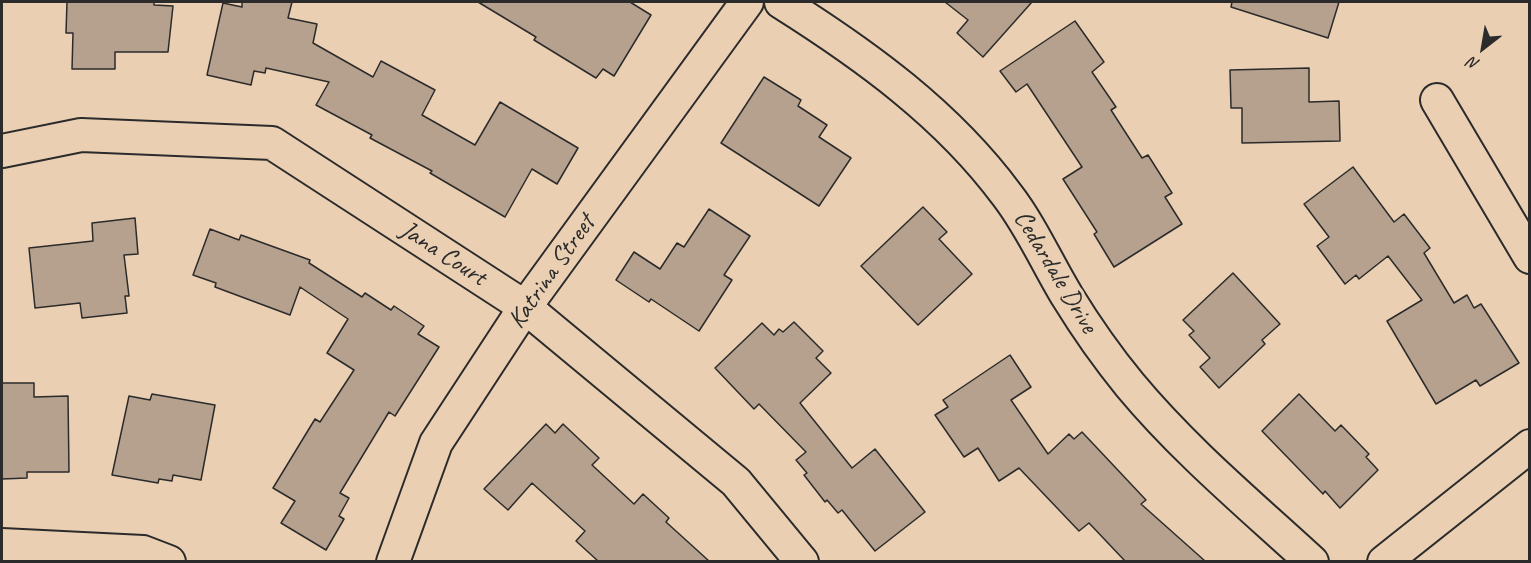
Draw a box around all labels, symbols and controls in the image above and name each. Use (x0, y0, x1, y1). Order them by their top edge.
north arrow (1453, 18, 1513, 78)
text: N (1464, 52, 1483, 75)
street label: Cedardale Drive (1006, 205, 1104, 339)
street label: Katrina Street (502, 209, 602, 335)
street label: Jana Court (394, 215, 492, 293)

